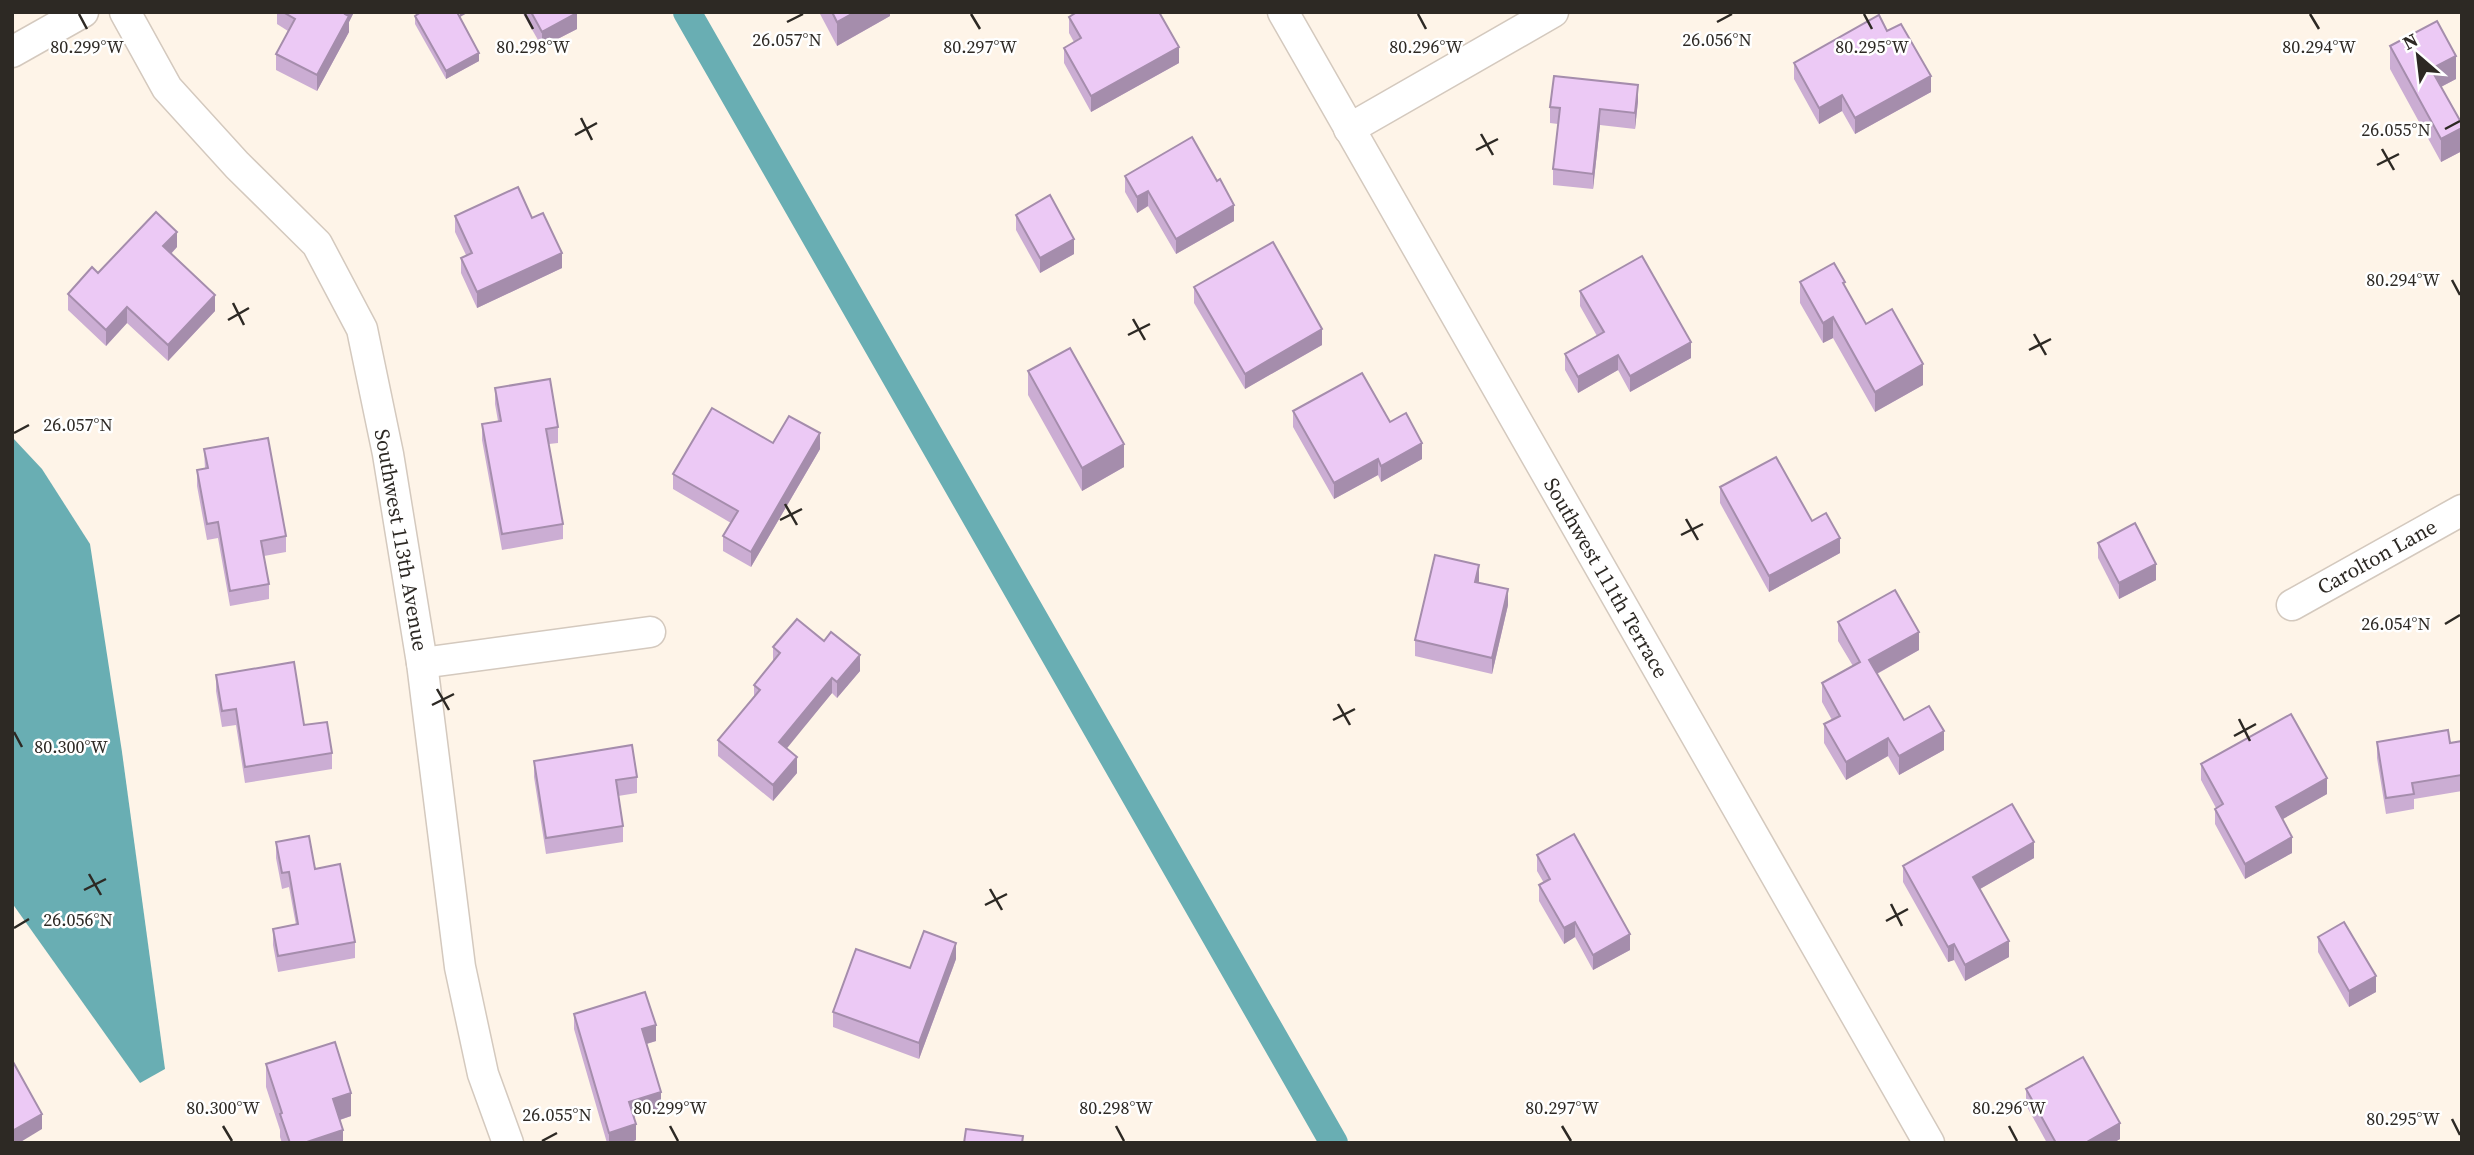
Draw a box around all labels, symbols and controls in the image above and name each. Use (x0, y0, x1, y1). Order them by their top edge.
north arrow (2383, 21, 2453, 91)
text: N (2398, 26, 2422, 56)
text: 26.057°N (752, 27, 822, 52)
text: 26.056°N (1682, 27, 1752, 52)
text: 80.299°W (50, 34, 124, 59)
text: 80.298°W (496, 34, 570, 59)
text: 80.297°W (943, 34, 1017, 59)
text: 80.296°W (1389, 34, 1463, 59)
text: 80.295°W (1835, 34, 1909, 59)
text: 80.294°W (2282, 34, 2356, 59)
text: 26.055°N (2361, 117, 2431, 142)
text: 80.294°W (2366, 267, 2440, 292)
text: 26.057°N (43, 412, 113, 437)
street label: Southwest 113th Avenue (368, 427, 435, 653)
street label: Southwest 111th Terrace (1537, 472, 1676, 683)
street label: Carolton Lane (2312, 512, 2442, 601)
text: 26.054°N (2361, 611, 2431, 636)
text: 80.300°W (34, 734, 108, 759)
text: 26.056°N (43, 907, 113, 932)
text: 80.300°W (186, 1095, 260, 1120)
text: 80.299°W (633, 1095, 707, 1120)
text: 80.298°W (1079, 1095, 1153, 1120)
text: 80.297°W (1525, 1095, 1599, 1120)
text: 80.296°W (1972, 1095, 2046, 1120)
text: 26.055°N (522, 1102, 592, 1127)
text: 80.295°W (2366, 1106, 2440, 1131)

